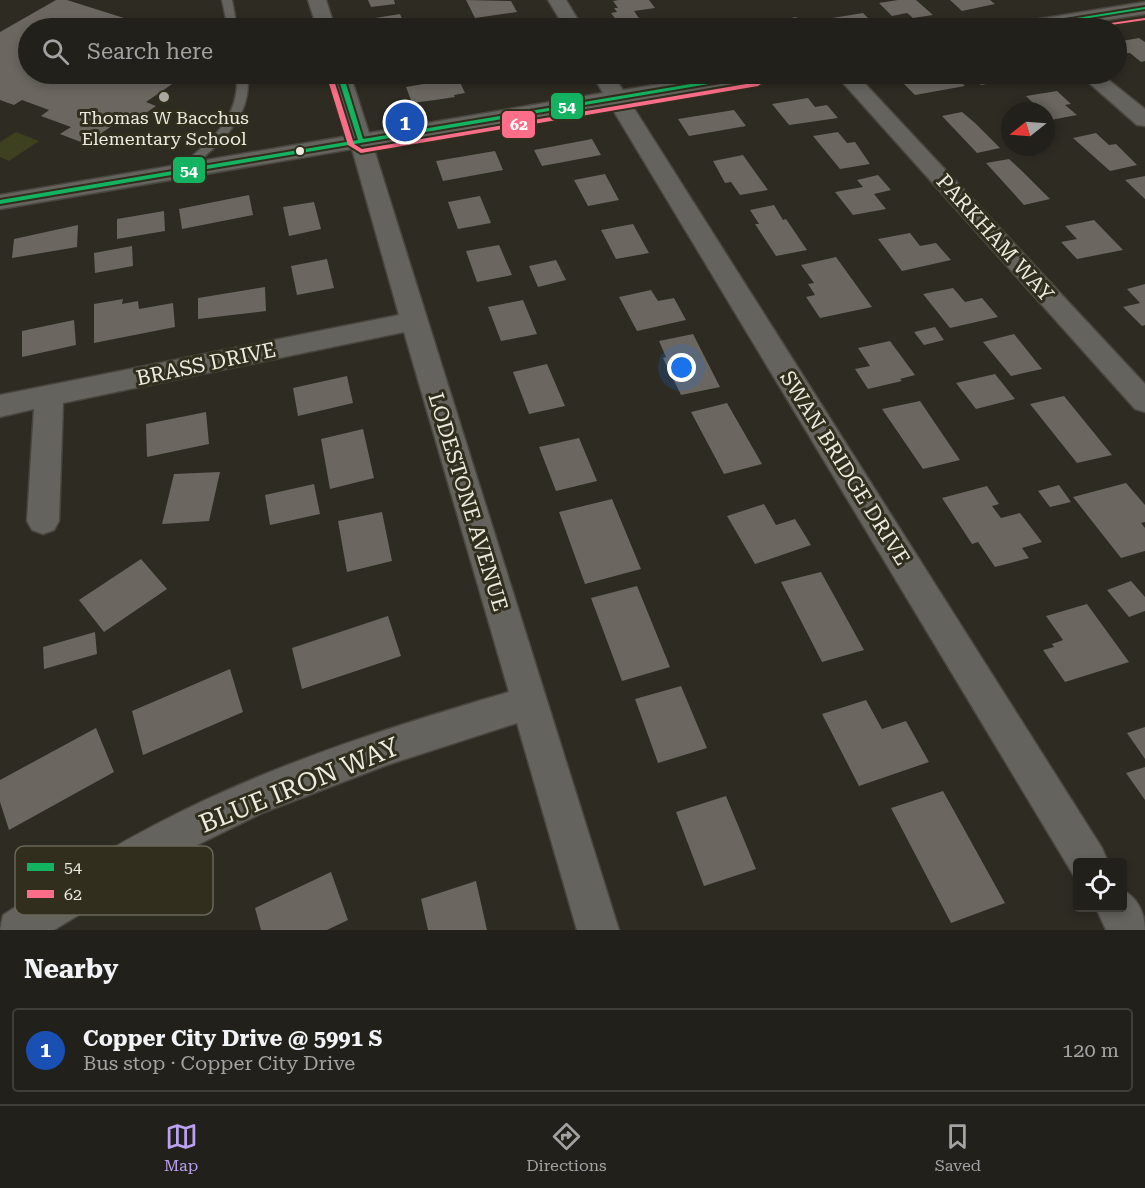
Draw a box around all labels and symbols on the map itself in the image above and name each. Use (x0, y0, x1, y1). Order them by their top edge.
marker: Thomas W Bacchus Elementary School (157, 90, 171, 104)
line badge: 54 (550, 92, 584, 120)
text: 54 (558, 97, 576, 116)
pin: 1 (386, 100, 424, 144)
north arrow (1001, 102, 1055, 156)
place label: Thomas W Bacchus Elementary School (79, 107, 249, 149)
line badge: 62 (501, 110, 536, 139)
text: 62 (510, 115, 528, 134)
unlabelled marker (294, 145, 306, 157)
line badge: 54 (172, 156, 206, 184)
text: 54 (180, 161, 198, 180)
street label: PARKHAM WAY (932, 169, 1059, 307)
street label: BRASS DRIVE (134, 338, 278, 390)
your location (667, 353, 696, 382)
street label: SWAN BRIDGE DRIVE (775, 366, 915, 570)
street label: LODESTONE AVENUE (423, 390, 513, 614)
street label: BLUE IRON WAY (195, 731, 404, 839)
legend (15, 846, 213, 915)
text: 54 (64, 858, 82, 877)
text: 62 (64, 885, 82, 904)

